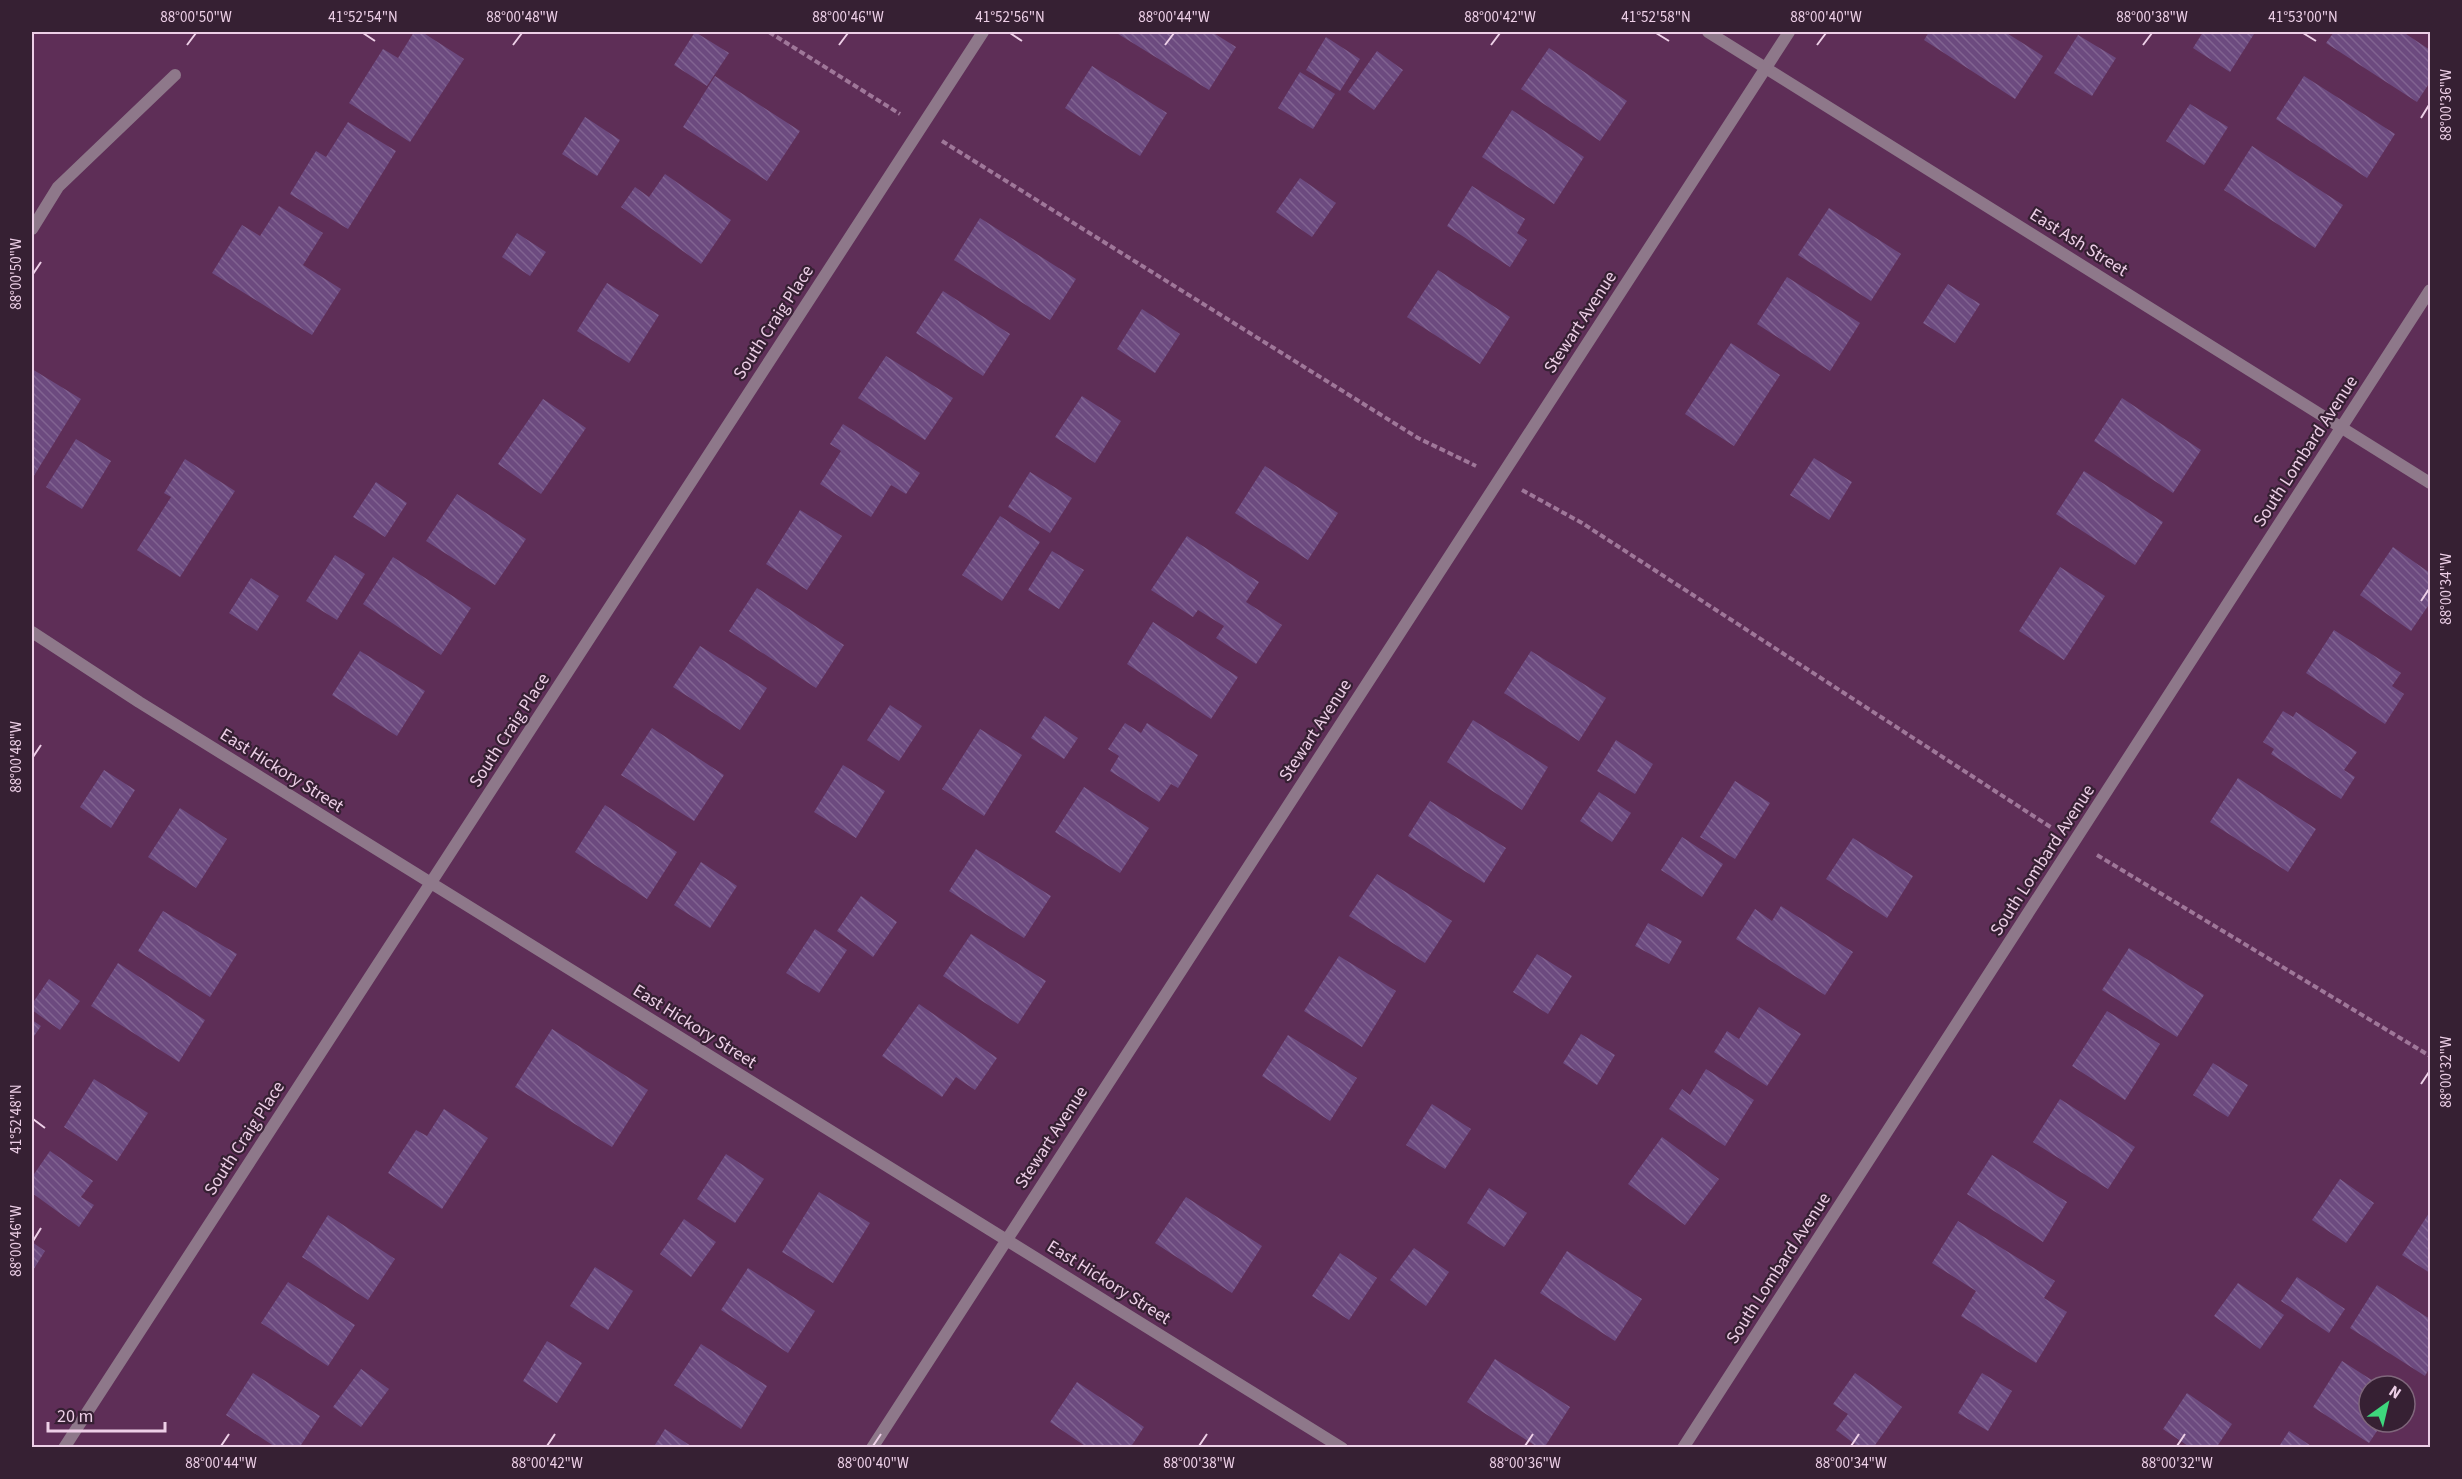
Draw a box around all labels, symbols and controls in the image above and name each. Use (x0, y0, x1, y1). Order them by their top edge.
text: 88°00'50"W (160, 7, 232, 28)
text: 41°52'54"N (328, 7, 398, 28)
text: 88°00'48"W (486, 7, 558, 28)
text: 88°00'46"W (812, 7, 884, 28)
text: 41°52'56"N (975, 7, 1045, 28)
text: 88°00'44"W (1138, 7, 1210, 28)
text: 88°00'42"W (1464, 7, 1536, 28)
text: 41°52'58"N (1621, 7, 1691, 28)
text: 88°00'40"W (1790, 7, 1862, 28)
text: 88°00'38"W (2116, 7, 2188, 28)
text: 41°53'00"N (2268, 7, 2338, 28)
text: 88°00'36"W (2436, 69, 2457, 141)
street label: East Ash Street (2025, 202, 2133, 283)
text: 88°00'50"W (6, 238, 27, 310)
street label: South Craig Place (727, 260, 820, 384)
street label: Stewart Avenue (1538, 266, 1623, 378)
street label: South Lombard Avenue (2247, 371, 2364, 532)
text: 88°00'34"W (2436, 553, 2457, 625)
street label: South Craig Place (463, 668, 556, 792)
street label: Stewart Avenue (1273, 674, 1358, 786)
text: 88°00'48"W (6, 721, 27, 793)
street label: East Hickory Street (215, 722, 349, 819)
street label: South Lombard Avenue (1984, 780, 2101, 941)
street label: East Hickory Street (628, 978, 762, 1075)
text: 88°00'32"W (2436, 1036, 2457, 1108)
street label: South Craig Place (198, 1076, 291, 1200)
street label: Stewart Avenue (1009, 1081, 1094, 1193)
text: 41°52'48"N (6, 1084, 27, 1154)
street label: South Lombard Avenue (1720, 1188, 1837, 1349)
text: 88°00'46"W (6, 1205, 27, 1277)
street label: East Hickory Street (1042, 1234, 1176, 1331)
north arrow (2357, 1374, 2417, 1434)
text: N (2384, 1380, 2405, 1404)
scale bar (48, 1395, 165, 1433)
text: 20 m (57, 1404, 93, 1429)
text: 88°00'44"W (185, 1453, 257, 1474)
text: 88°00'42"W (511, 1453, 583, 1474)
text: 88°00'40"W (837, 1453, 909, 1474)
text: 88°00'38"W (1163, 1453, 1235, 1474)
text: 88°00'36"W (1489, 1453, 1561, 1474)
text: 88°00'34"W (1815, 1453, 1887, 1474)
text: 88°00'32"W (2141, 1453, 2213, 1474)

